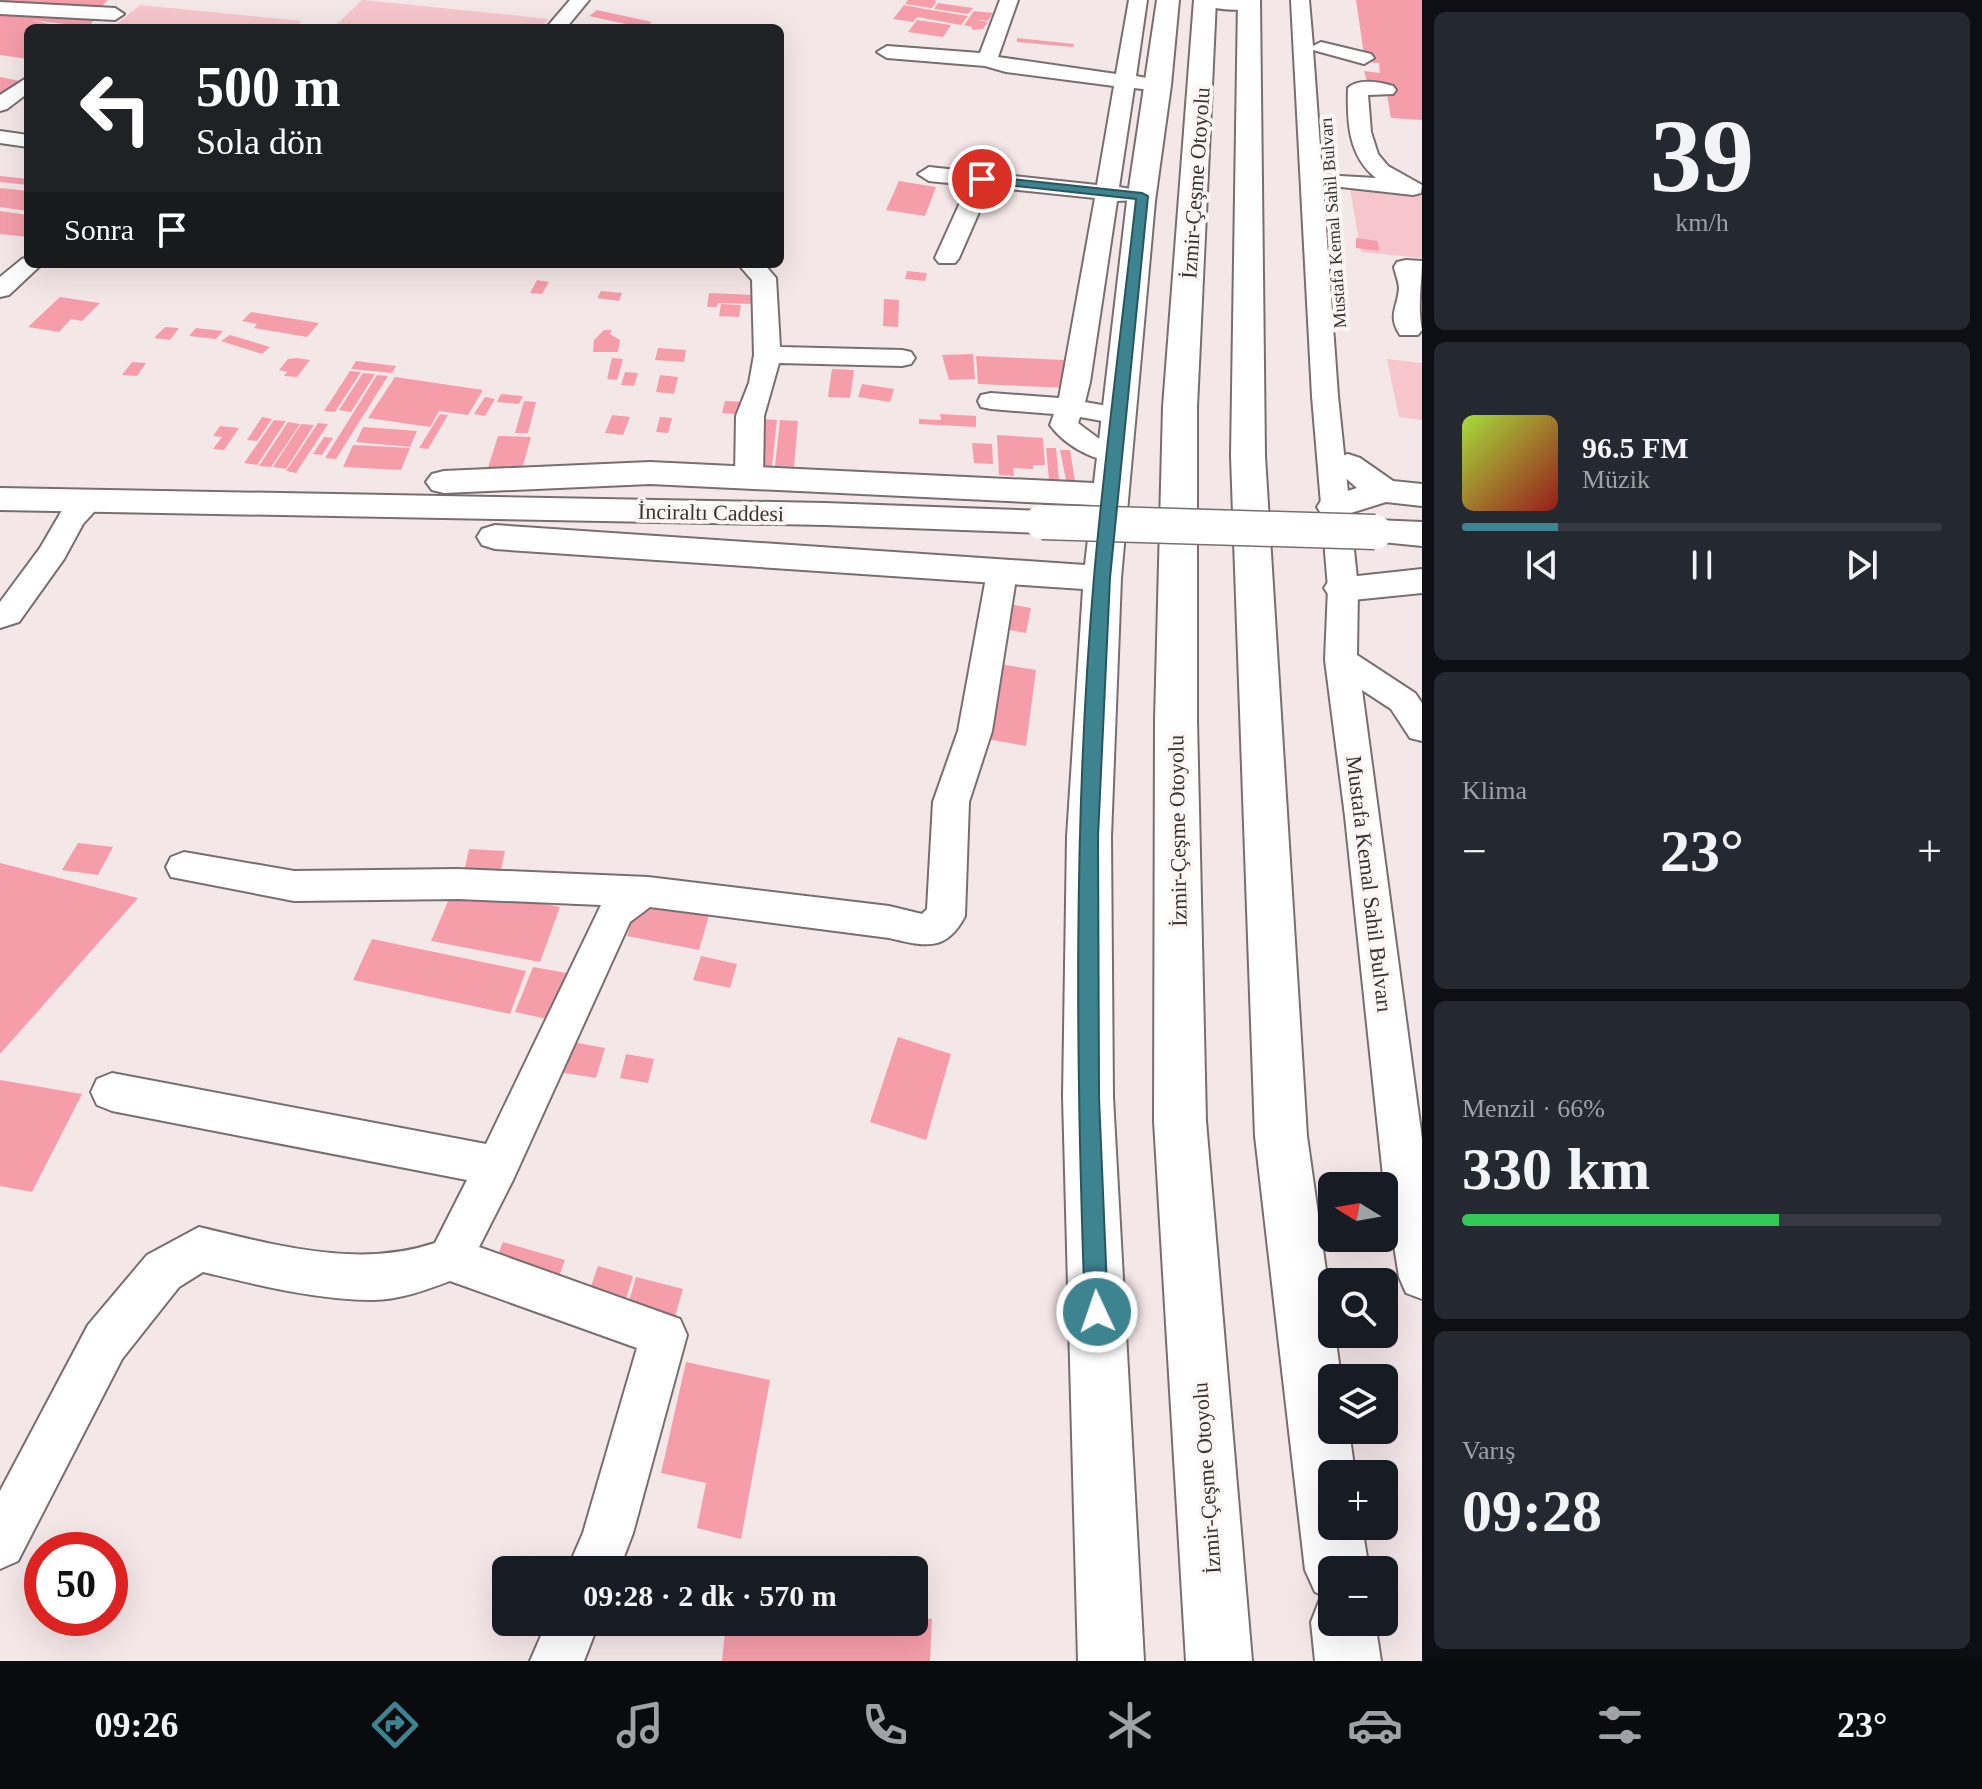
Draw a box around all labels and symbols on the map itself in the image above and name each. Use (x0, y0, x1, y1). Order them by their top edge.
street label: İzmir-Çeşme Otoyolu (1176, 86, 1215, 280)
street label: Mustafa Kemal Sahil Bulvarı (1316, 117, 1350, 329)
pin (948, 145, 1016, 213)
street label: İnciraltı Caddesi (638, 499, 784, 526)
street label: İzmir-Çeşme Otoyolu (1163, 735, 1192, 927)
street label: Mustafa Kemal Sahil Bulvarı (1341, 754, 1398, 1014)
north arrow (1318, 1172, 1398, 1252)
position arrow (1055, 1270, 1139, 1354)
street label: İzmir-Çeşme Otoyolu (1187, 1381, 1226, 1575)
speed limit sign: 50 (24, 1532, 128, 1636)

